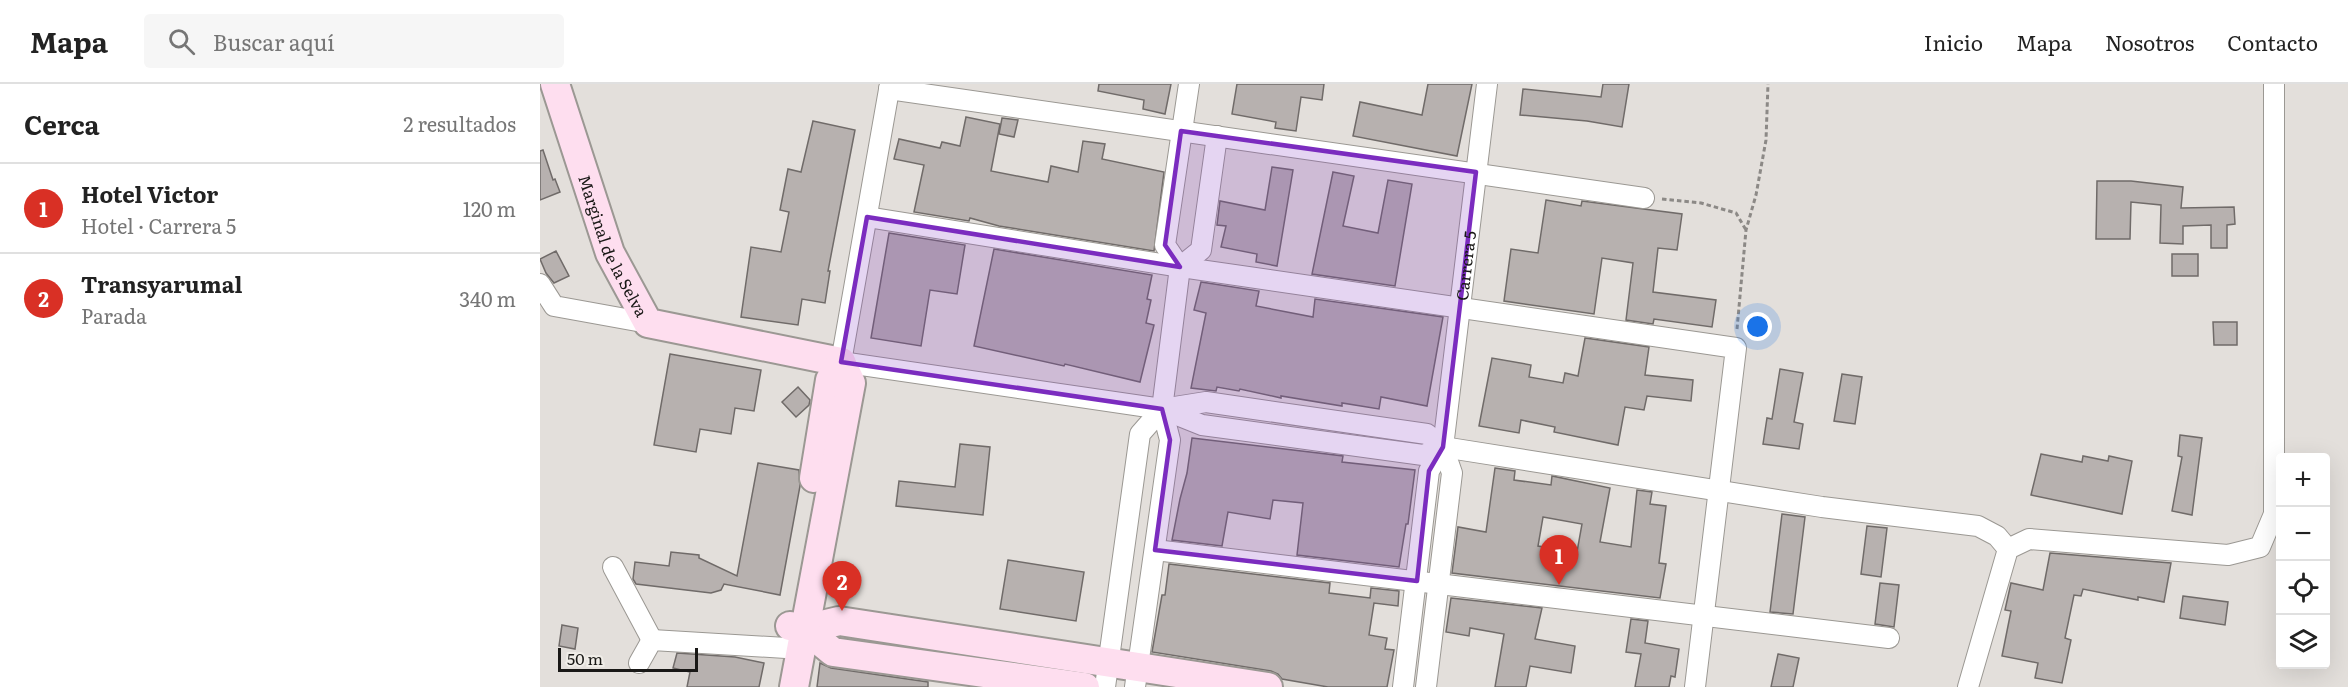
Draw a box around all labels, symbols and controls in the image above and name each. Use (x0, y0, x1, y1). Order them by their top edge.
search box (144, 14, 564, 68)
text: Mapa (30, 20, 108, 62)
icon: search (165, 25, 198, 58)
text: Buscar aquí (213, 25, 335, 58)
text: Inicio (1924, 26, 1983, 57)
text: Mapa (2016, 26, 2072, 57)
text: Nosotros (2105, 26, 2194, 57)
text: Contacto (2227, 26, 2318, 57)
text: Cerca (24, 104, 100, 143)
text: 2 resultados (403, 108, 516, 138)
street label: Marginal de la Selva (573, 171, 654, 321)
text: Hotel Victor (81, 177, 218, 210)
text: 1 (39, 193, 48, 223)
text: 120 m (463, 193, 516, 223)
text: Hotel · Carrera 5 (81, 210, 236, 240)
street label: Carrera 5 (1449, 229, 1481, 302)
text: Transyarumal (81, 267, 242, 300)
text: 2 (38, 283, 49, 313)
text: 340 m (459, 283, 516, 313)
text: Parada (81, 300, 147, 330)
your location (1743, 312, 1772, 341)
map controls (2276, 453, 2330, 669)
button: + (2276, 453, 2330, 507)
button: − (2276, 507, 2330, 561)
pin: 1 (1540, 536, 1578, 585)
button: locate (2276, 561, 2330, 615)
pin: 2 (822, 562, 862, 611)
button: layers (2276, 615, 2330, 669)
scale bar (558, 645, 698, 672)
text: 50 m (567, 646, 603, 670)

